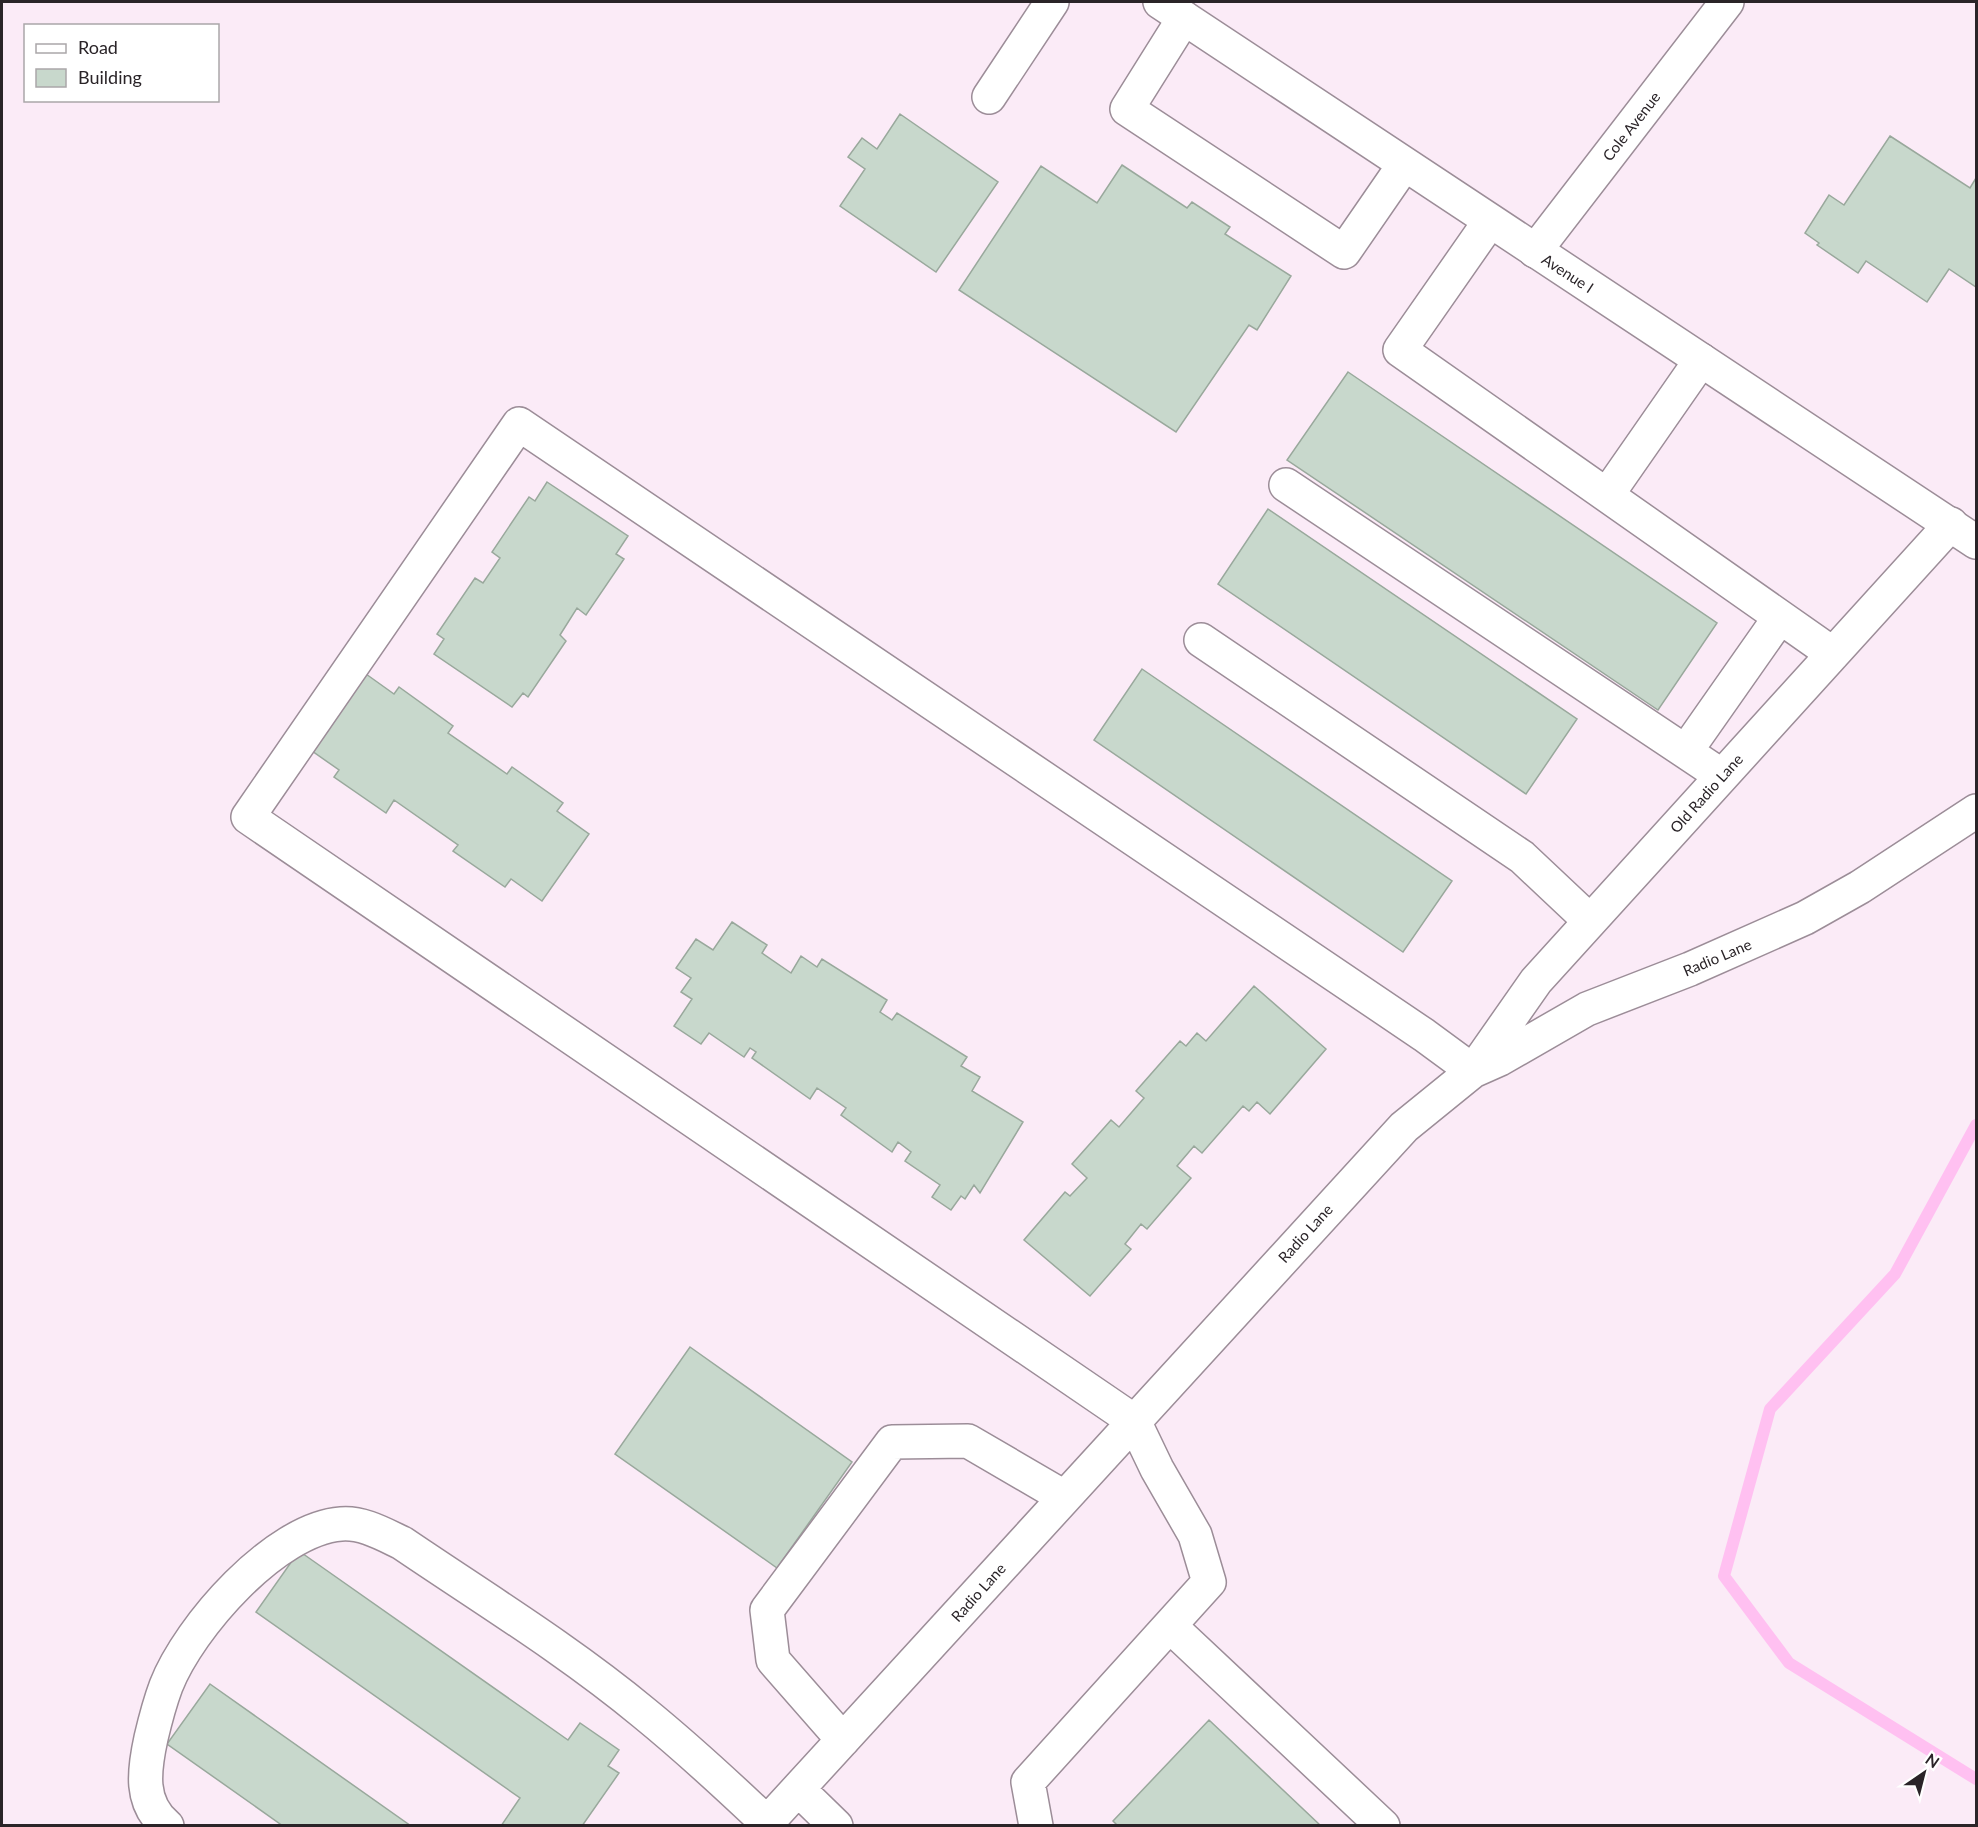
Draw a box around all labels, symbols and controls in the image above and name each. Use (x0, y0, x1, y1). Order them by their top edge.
legend (24, 24, 219, 102)
text: Road (78, 36, 118, 58)
text: Building (78, 66, 142, 88)
street label: Cole Avenue (1598, 88, 1664, 164)
street label: Avenue I (1539, 250, 1597, 296)
street label: Old Radio Lane (1666, 750, 1746, 836)
street label: Radio Lane (1680, 935, 1754, 979)
street label: Radio Lane (1274, 1200, 1336, 1266)
street label: Radio Lane (947, 1559, 1009, 1625)
north arrow (1894, 1743, 1954, 1803)
text: N (1922, 1749, 1943, 1772)

